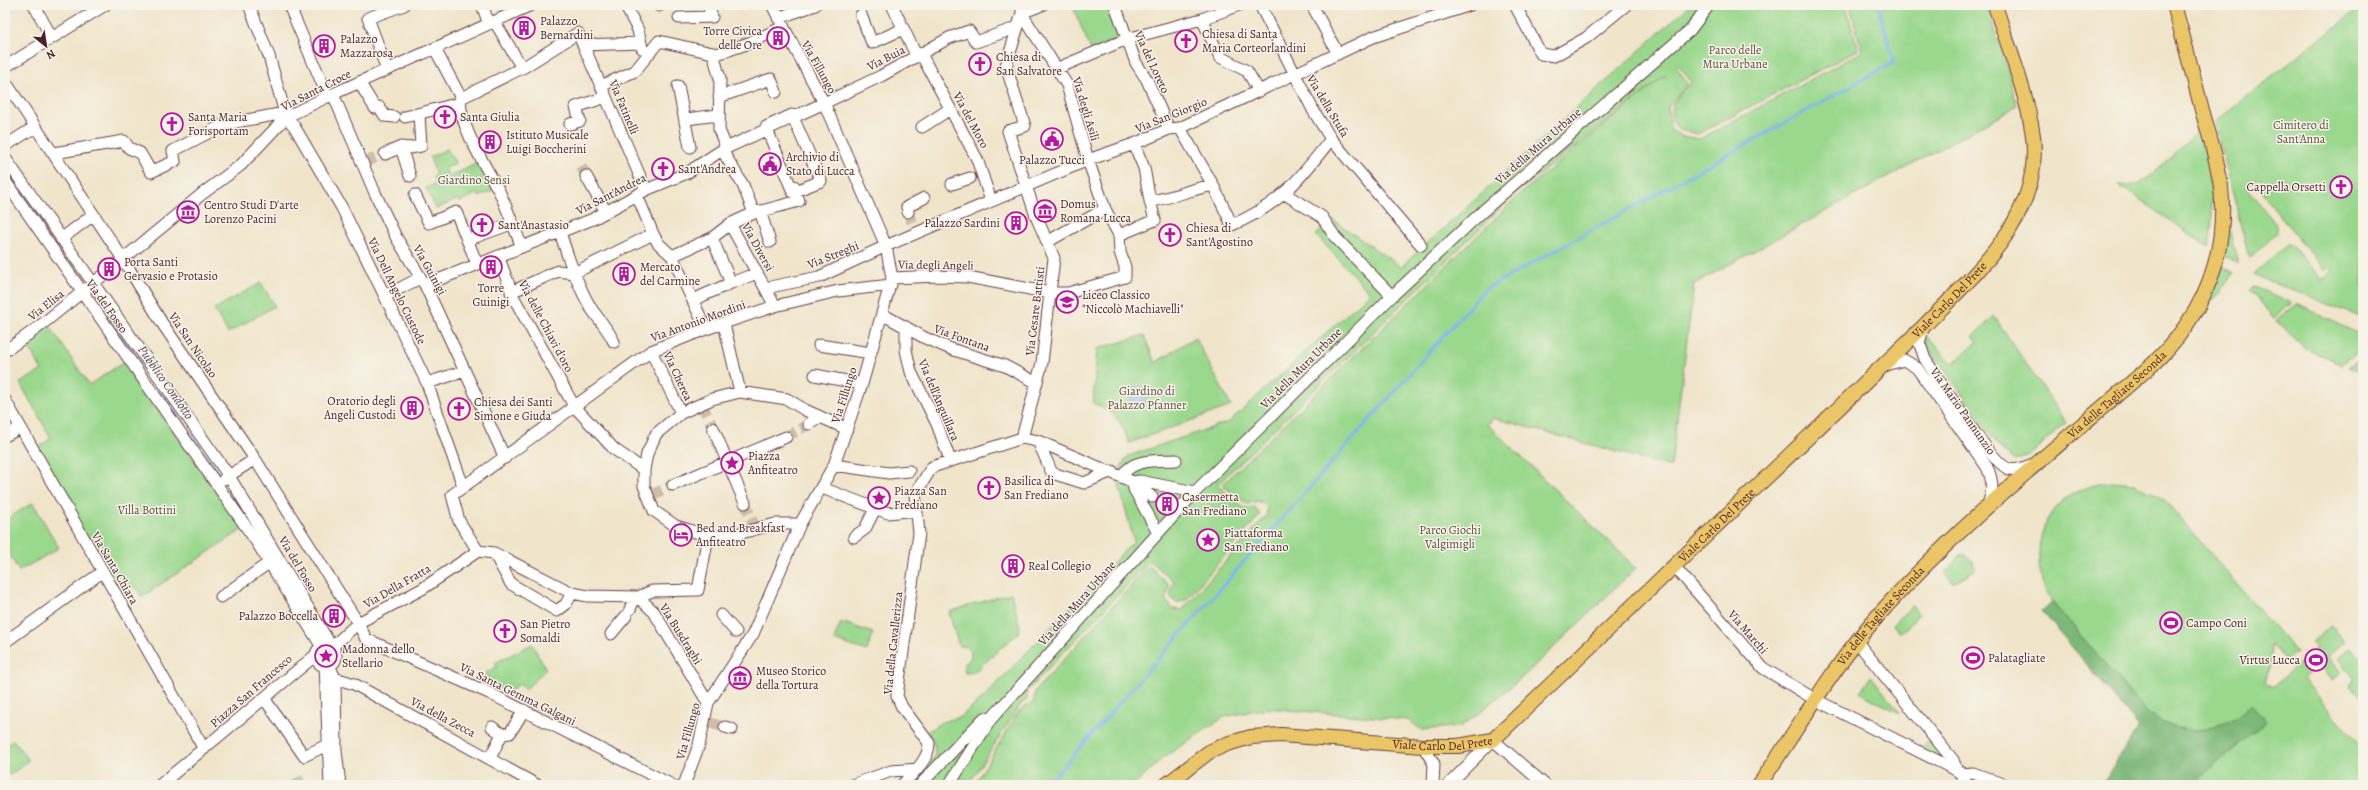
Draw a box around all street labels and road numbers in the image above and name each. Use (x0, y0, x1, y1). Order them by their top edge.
street label: Via del Loreto (1130, 27, 1173, 96)
street label: Via Fillungo (797, 37, 840, 96)
street label: Via Buia (863, 41, 908, 75)
street label: Via Santa Croce (277, 66, 354, 115)
street label: Via della Stufa (1303, 71, 1353, 140)
street label: Via degli Asili (1068, 74, 1103, 143)
street label: Via Fatinelli (605, 76, 643, 137)
street label: Via del Moro (949, 88, 993, 151)
street label: Via San Giorgio (1132, 93, 1209, 137)
street label: Via della Mura Urbane (1491, 104, 1584, 188)
street label: Via Sant'Andrea (572, 169, 649, 219)
street label: Via Diversi (738, 219, 778, 274)
street label: Via Dell Angelo Custode (364, 234, 430, 347)
street label: Via Streghi (804, 237, 861, 273)
street label: Via Guinigi (409, 241, 450, 298)
street label: Via degli Angeli (897, 256, 974, 274)
street label: Viale Carlo Del Prete (1908, 258, 1990, 342)
street label: Via Cesare Battisti (1021, 266, 1048, 357)
street label: Via del Fosso (82, 275, 131, 336)
street label: Via delle Chiavi d'oro (514, 276, 577, 375)
street label: Via Elisa (24, 286, 68, 325)
street label: Via Antonio Mordini (647, 296, 748, 346)
street label: Via San Nicolao (165, 308, 221, 381)
street label: Via Fontana (931, 320, 992, 356)
street label: Via della Mura Urbane (1256, 324, 1345, 413)
street label: Via delle Tagliate Seconda (2063, 347, 2170, 442)
street label: Via Cherea (659, 348, 697, 404)
street label: Via dell'Anguillara (914, 356, 964, 444)
street label: Via Mario Pannunzio (1926, 363, 1999, 458)
street label: Via Fillungo (827, 365, 861, 426)
street label: Viale Carlo Del Prete (1674, 485, 1758, 566)
street label: Via Santa Chiara (87, 528, 142, 608)
street label: Via del Fosso (275, 532, 321, 595)
street label: Via della Mura Urbane (1034, 557, 1119, 650)
street label: Via Della Fratta (360, 560, 434, 612)
street label: Via delle Tagliate Seconda (1833, 562, 1928, 669)
street label: Via della Cavallerizza (880, 590, 906, 696)
street label: Via Busdraghi (655, 600, 706, 667)
street label: Via Marchi (1724, 606, 1771, 657)
street label: Piazza San Francesco (207, 651, 295, 731)
street label: Via Santa Gemma Galgani (456, 658, 579, 729)
street label: Via della Zecca (407, 693, 479, 741)
street label: Via Fillungo (672, 701, 704, 762)
street label: Viale Carlo Del Prete (1391, 732, 1494, 754)

